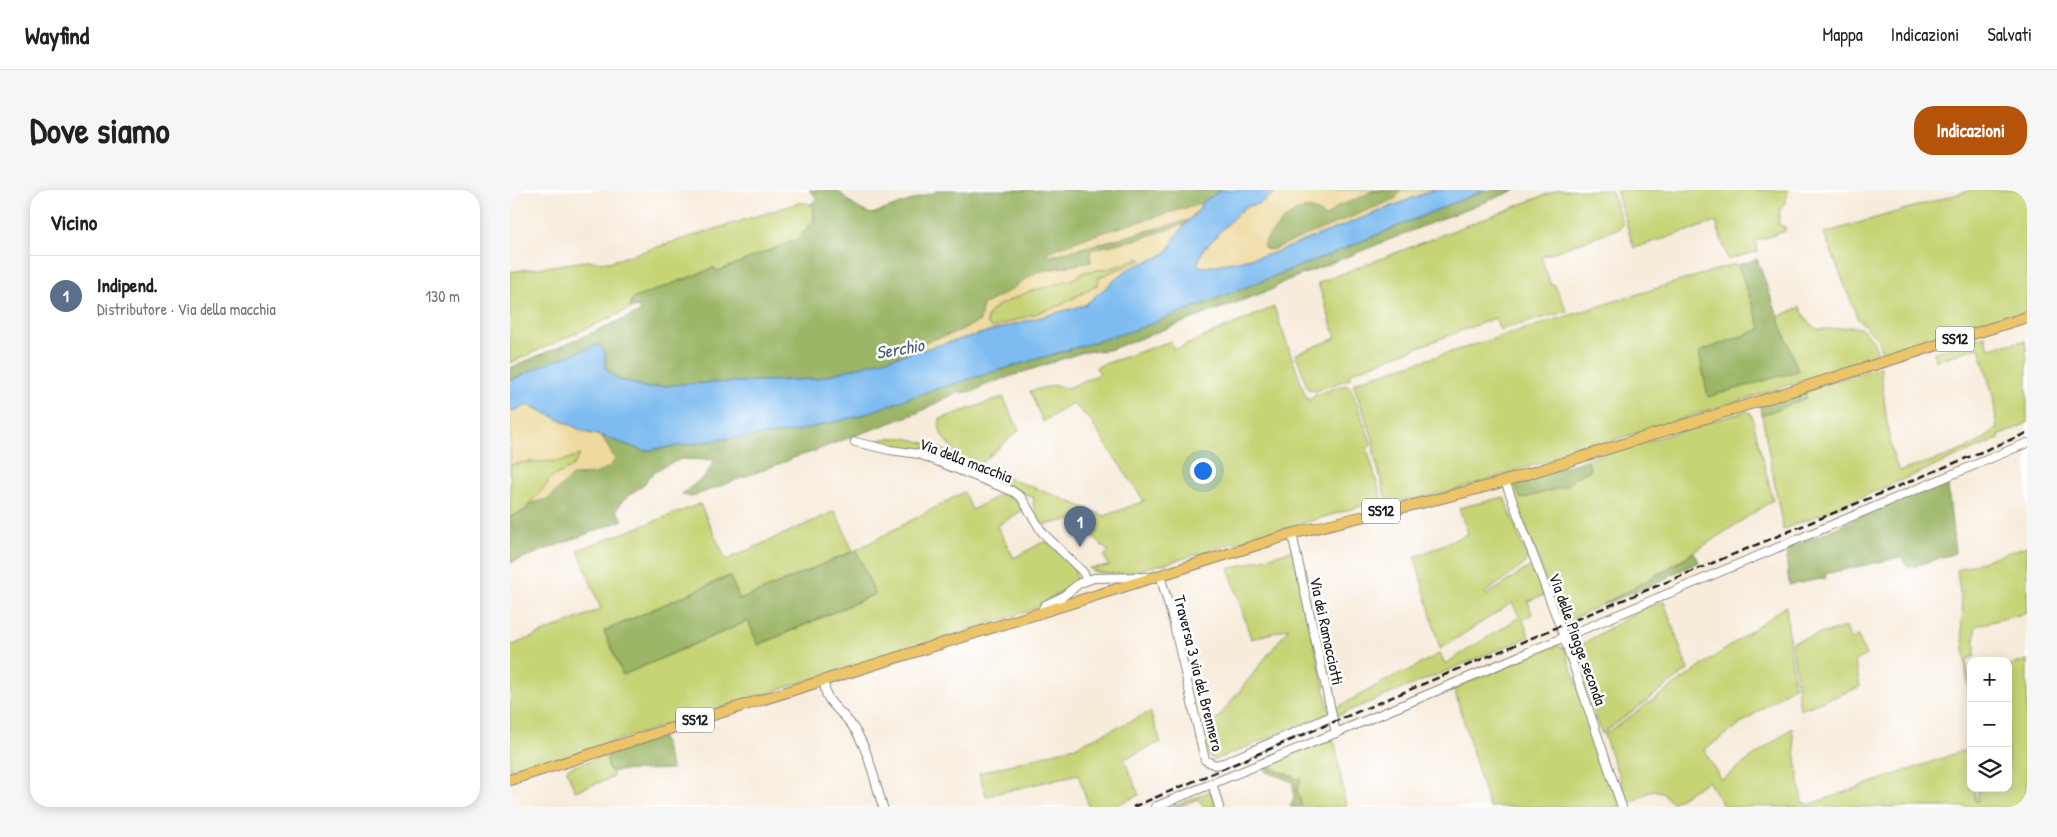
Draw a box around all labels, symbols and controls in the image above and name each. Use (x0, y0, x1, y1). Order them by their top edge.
text: Wayfind (25, 19, 89, 51)
text: Mappa (1823, 22, 1863, 47)
text: Indicazioni (1891, 22, 1959, 47)
text: Salvati (1987, 22, 2032, 47)
button: Indicazioni (1914, 106, 2027, 155)
text: Dove siamo (30, 107, 170, 154)
text: Vicino (50, 208, 97, 237)
text: Indipend. (97, 272, 157, 298)
text: 1 (63, 285, 69, 307)
text: 130 m (425, 285, 460, 307)
text: Distributore · Via della macchia (97, 298, 276, 320)
road number: SS12 (1936, 326, 1974, 352)
water label: Serchio (874, 332, 928, 365)
street label: Via della macchia (916, 432, 1016, 488)
your location (1190, 458, 1216, 484)
road number: SS12 (1362, 498, 1400, 524)
pin: 1 (1064, 506, 1096, 547)
street label: Via delle Piagge seconda (1544, 570, 1612, 708)
street label: Via dei Ramacciotti (1305, 575, 1349, 687)
street label: Traversa 3 via del Brennero (1169, 593, 1229, 754)
map controls (1967, 657, 2012, 792)
button: + (1967, 657, 2012, 702)
button: − (1967, 702, 2012, 747)
road number: SS12 (676, 708, 714, 732)
button: layers (1967, 747, 2012, 792)

